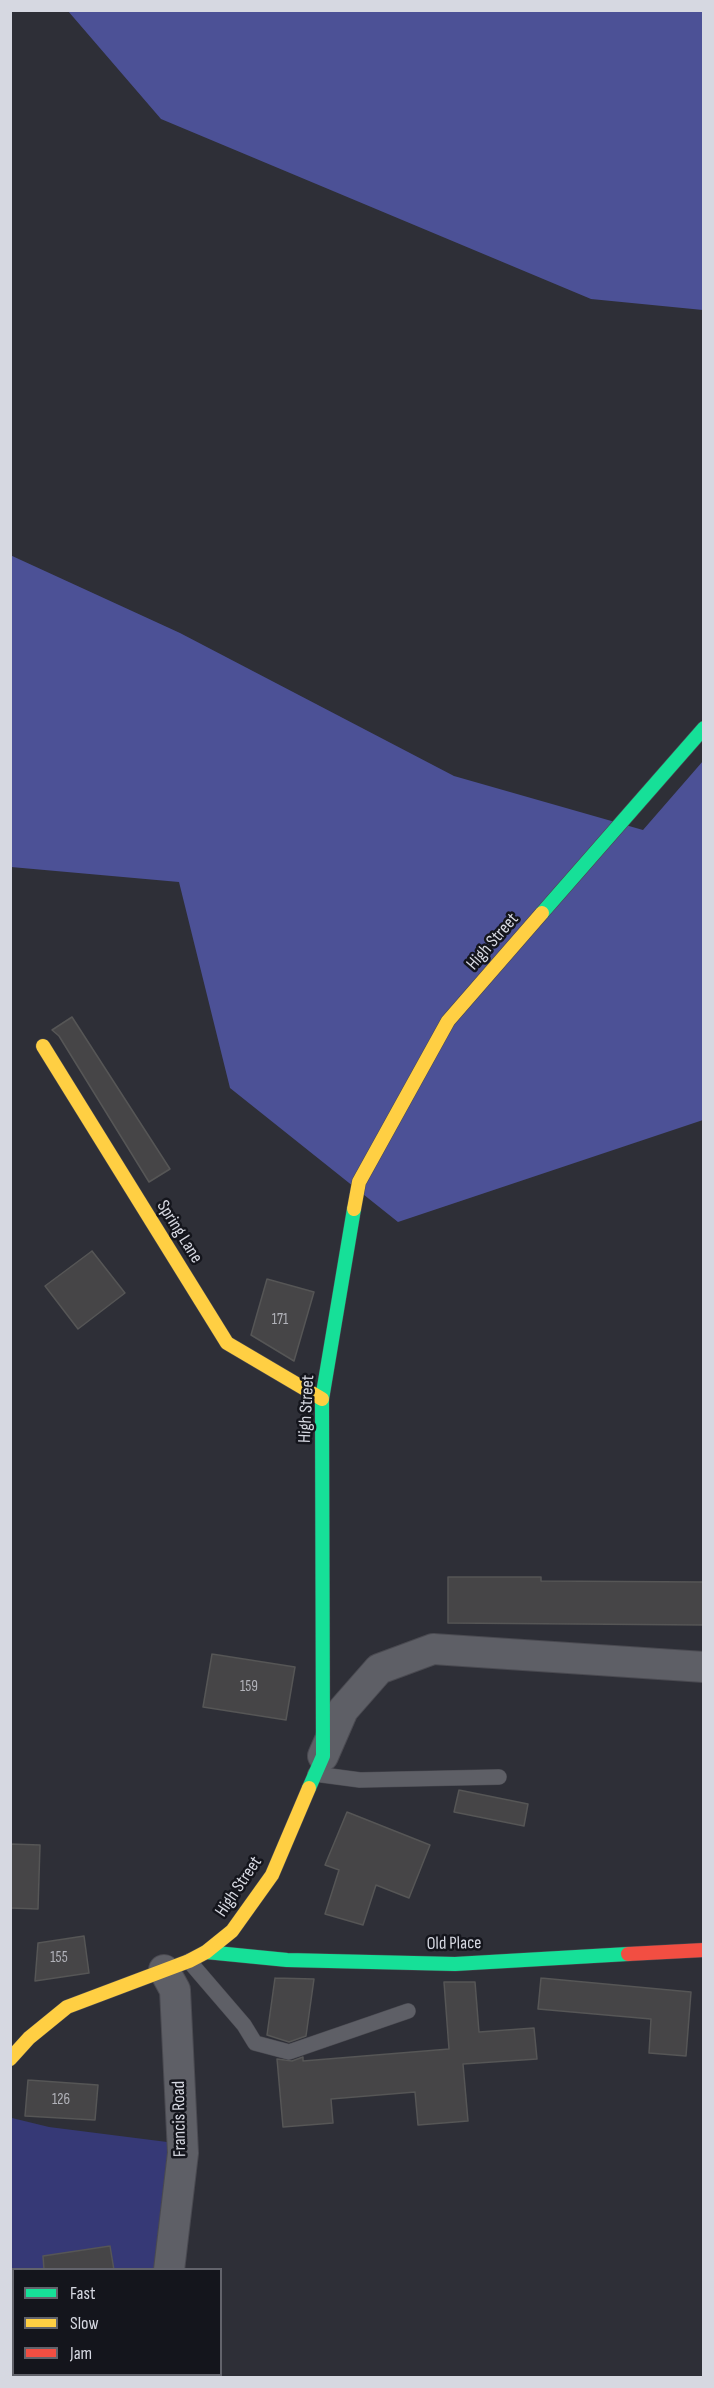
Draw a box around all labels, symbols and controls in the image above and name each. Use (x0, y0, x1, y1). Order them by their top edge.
street label: High Street (462, 909, 524, 975)
street label: Spring Lane (151, 1197, 207, 1267)
house number: 171 (272, 1311, 288, 1329)
street label: High Street (294, 1374, 320, 1444)
house number: 159 (240, 1678, 258, 1696)
street label: High Street (211, 1853, 267, 1921)
street label: Old Place (426, 1933, 482, 1955)
house number: 155 (50, 1949, 68, 1967)
street label: Francis Road (169, 2081, 191, 2157)
house number: 126 (52, 2091, 70, 2109)
legend (12, 2268, 222, 2376)
text: Fast (70, 2283, 95, 2304)
text: Slow (70, 2313, 99, 2334)
text: Jam (70, 2343, 92, 2364)

